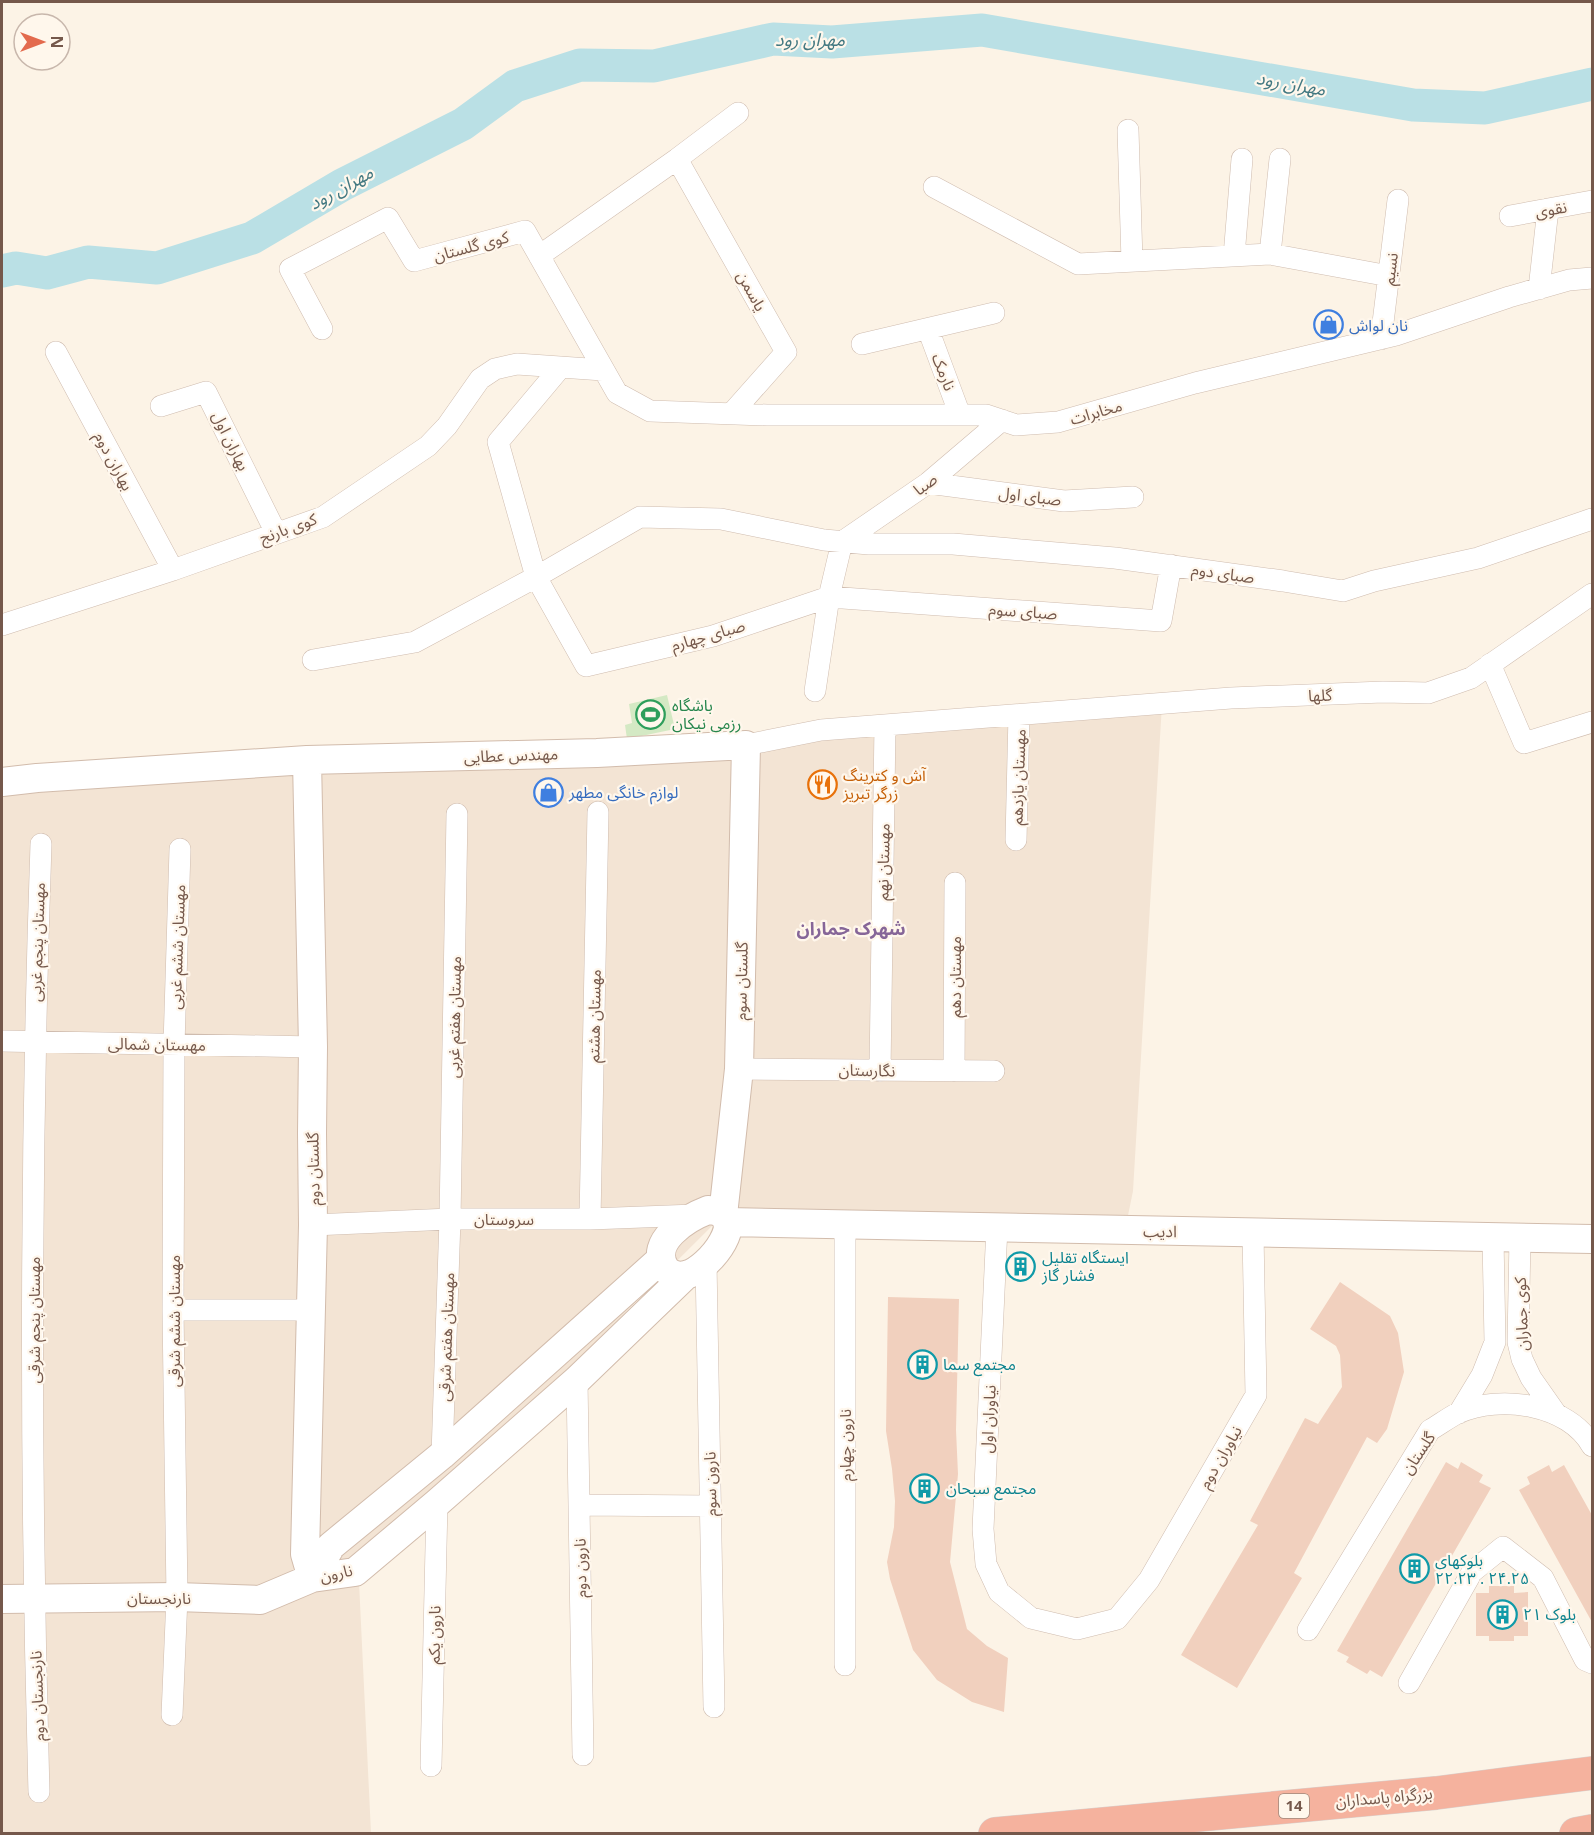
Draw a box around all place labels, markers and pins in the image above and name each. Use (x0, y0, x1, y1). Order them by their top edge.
shop icon: نان لواش (1312, 309, 1344, 341)
place label: نان لواش (1349, 314, 1408, 336)
place label: باشگاه رزمی نیکان (672, 694, 741, 734)
sports icon: باشگاه رزمی نیکان (635, 698, 667, 730)
place label: آش و کترینگ زرگر تبریز (842, 764, 927, 804)
restaurant icon: آش و کترینگ زرگر تبریز (806, 768, 838, 800)
shop icon: لوازم خانگی مطهر (532, 776, 564, 808)
place label: لوازم خانگی مطهر (568, 781, 678, 805)
place label: ایستگاه تقلیل فشار گاز (1041, 1246, 1129, 1286)
building icon: ایستگاه تقلیل فشار گاز (1005, 1250, 1037, 1282)
building icon: مجتمع سما (906, 1348, 938, 1380)
place label: مجتمع سما (943, 1353, 1016, 1377)
building icon: مجتمع سبحان (909, 1472, 941, 1504)
place label: مجتمع سبحان (946, 1477, 1036, 1501)
place label: بلوکهای ۲۲.۲۳ . ۲۴.۲۵ (1435, 1549, 1529, 1589)
building icon: بلوکهای ۲۲.۲۳ . ۲۴.۲۵ (1398, 1553, 1430, 1585)
building icon: بلوک ۲۱ (1486, 1598, 1518, 1630)
place label: بلوک ۲۱ (1523, 1603, 1576, 1625)

